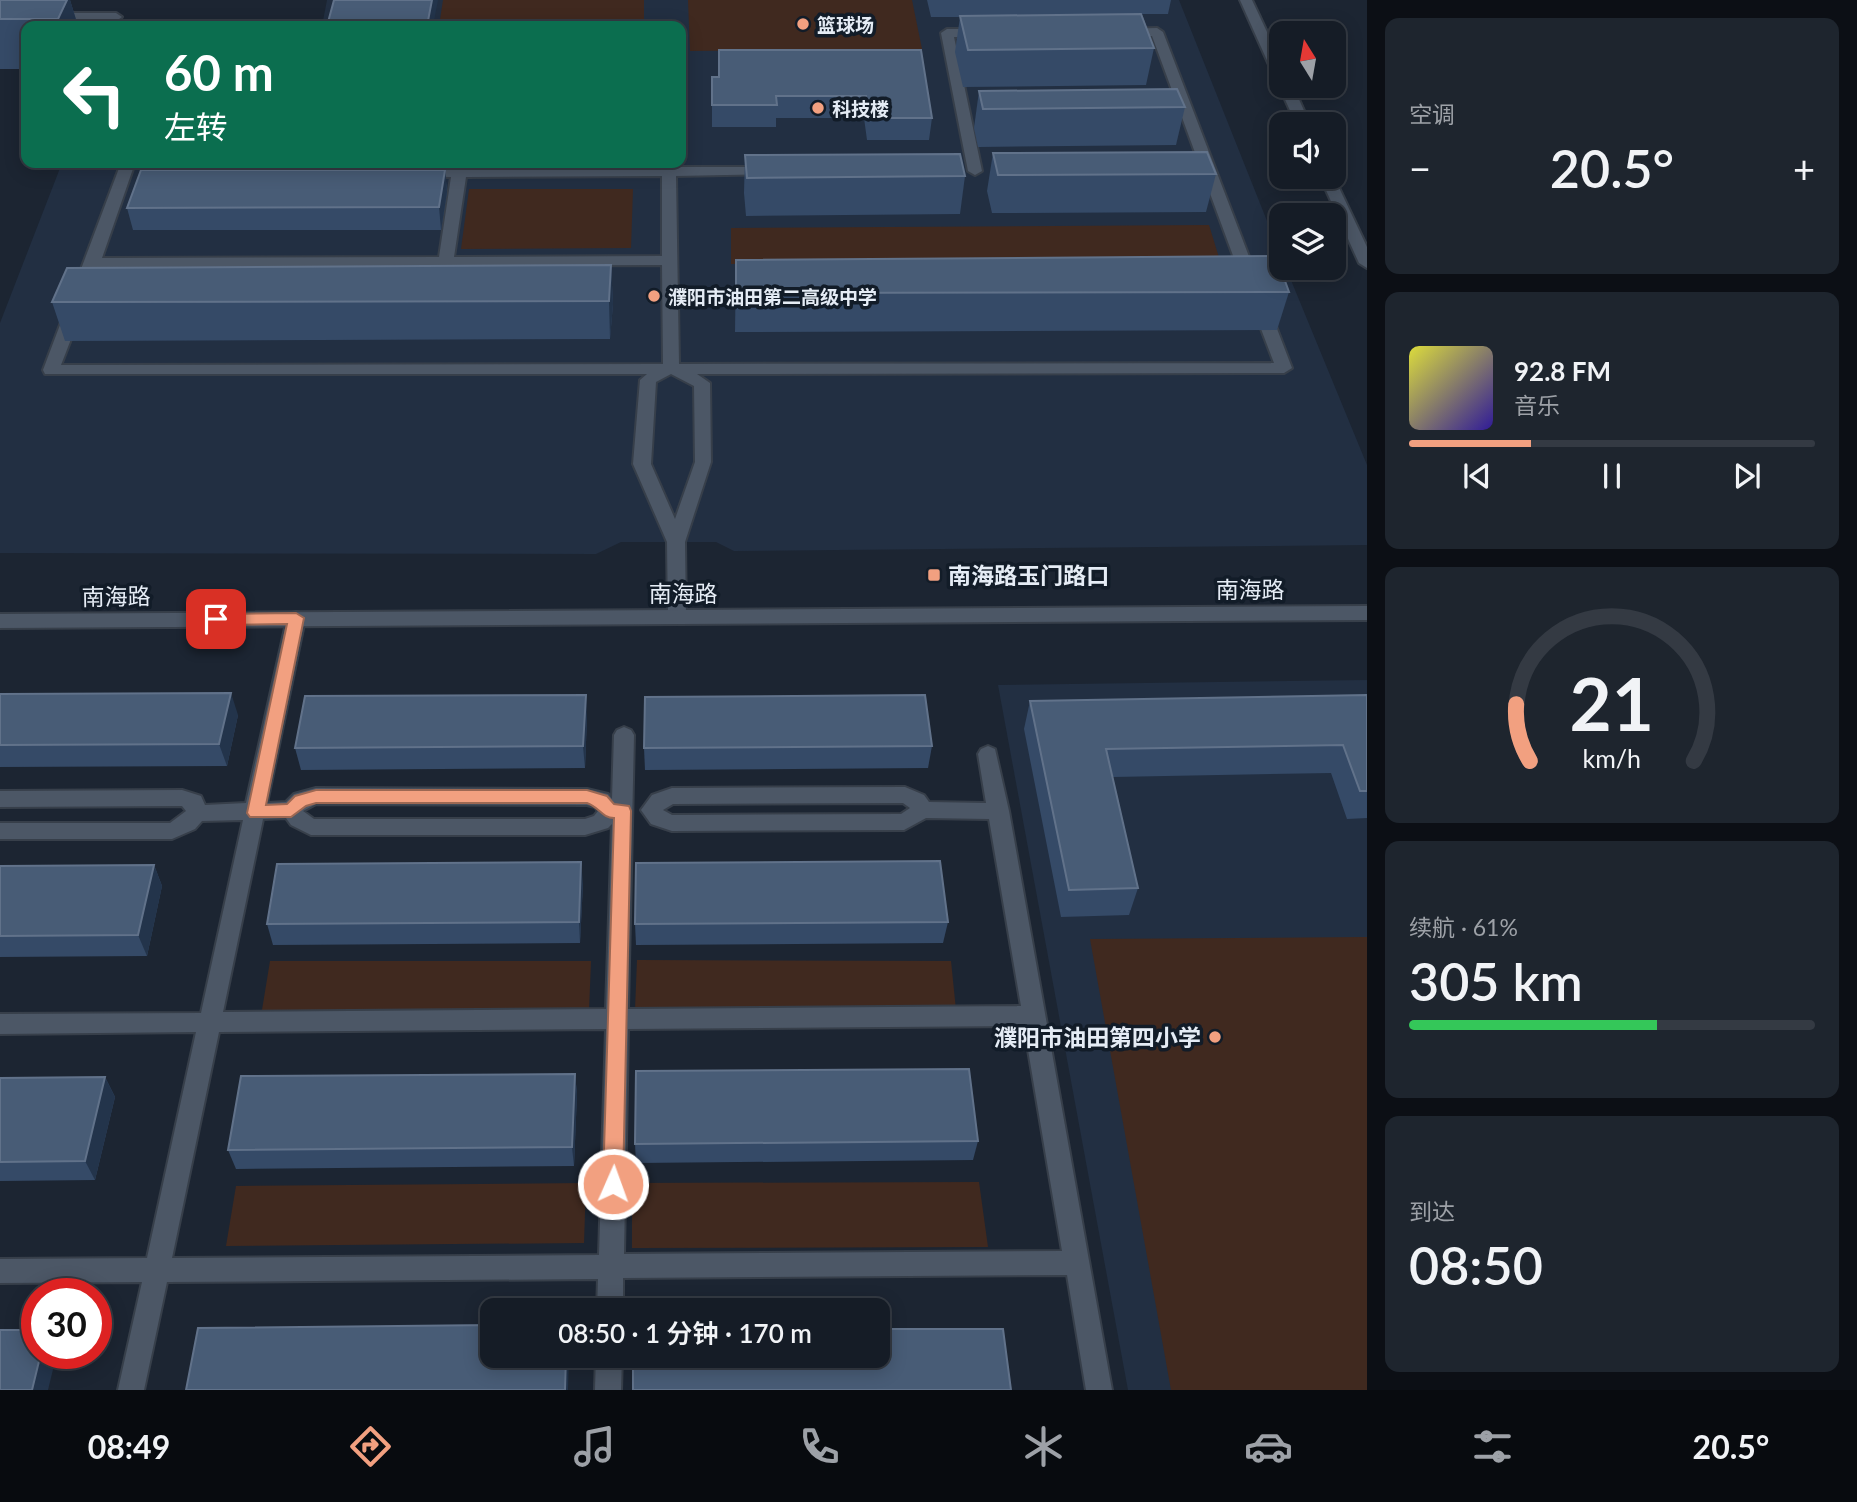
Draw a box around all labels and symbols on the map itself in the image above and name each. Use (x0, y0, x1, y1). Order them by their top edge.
place label: 篮球场 (817, 13, 874, 36)
marker: 篮球场 (795, 16, 811, 32)
north arrow (1269, 21, 1346, 98)
place label: 科技楼 (832, 97, 889, 120)
marker: 科技楼 (810, 100, 826, 116)
place label: 濮阳市油田第二高级中学 (668, 285, 877, 308)
marker: 濮阳市油田第二高级中学 (646, 288, 662, 304)
place label: 南海路玉门路口 (948, 561, 1109, 589)
marker: 南海路玉门路口 (926, 567, 942, 583)
street label: 南海路 (1216, 575, 1285, 603)
street label: 南海路 (649, 579, 718, 607)
street label: 南海路 (81, 581, 151, 611)
pin (186, 589, 246, 649)
place label: 濮阳市油田第四小学 (994, 1023, 1201, 1051)
marker: 濮阳市油田第四小学 (1207, 1029, 1223, 1045)
position arrow (576, 1147, 650, 1221)
speed limit sign: 30 (21, 1278, 112, 1369)

